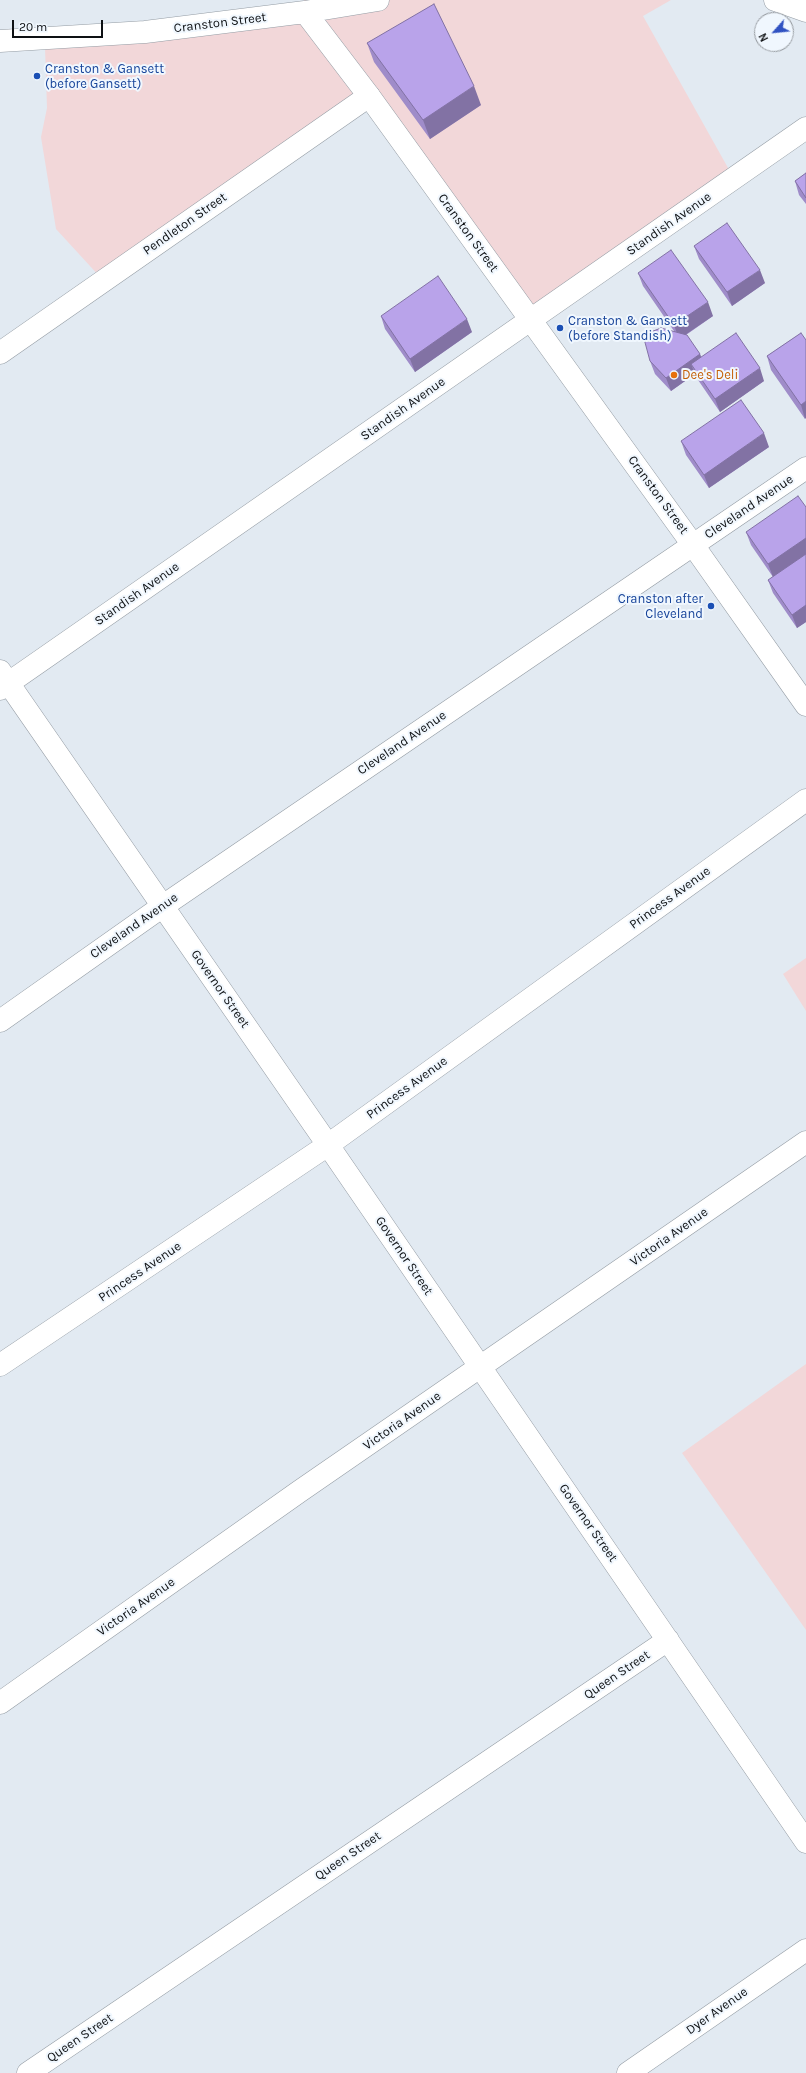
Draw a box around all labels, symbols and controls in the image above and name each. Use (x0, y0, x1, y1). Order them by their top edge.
street label: Cranston Street (173, 10, 267, 36)
scale bar (14, 12, 105, 38)
north arrow (754, 12, 794, 52)
text: 20 m (19, 20, 47, 34)
text: N (756, 31, 771, 44)
place label: Cranston & Gansett (before Gansett) (45, 61, 164, 92)
marker: Cranston & Gansett (before Gansett) (32, 71, 42, 81)
street label: Pendleton Street (140, 189, 230, 259)
street label: Standish Avenue (624, 189, 714, 259)
street label: Cranston Street (434, 191, 502, 275)
place label: Cranston & Gansett (before Standish) (568, 313, 687, 344)
marker: Cranston & Gansett (before Standish) (555, 323, 565, 333)
place label: Dee's Deli (682, 367, 738, 383)
marker: Dee's Deli (669, 370, 679, 380)
street label: Standish Avenue (358, 374, 448, 444)
street label: Cranston Street (624, 453, 692, 537)
street label: Cleveland Avenue (702, 472, 796, 542)
street label: Standish Avenue (92, 559, 182, 629)
place label: Cranston after Cleveland (618, 591, 703, 622)
marker: Cranston after Cleveland (706, 601, 716, 611)
street label: Cleveland Avenue (355, 708, 449, 778)
street label: Princess Avenue (626, 863, 714, 933)
street label: Cleveland Avenue (87, 890, 181, 962)
street label: Governor Street (187, 947, 253, 1031)
street label: Princess Avenue (363, 1053, 451, 1123)
street label: Victoria Avenue (627, 1204, 711, 1270)
street label: Governor Street (372, 1214, 436, 1298)
street label: Princess Avenue (96, 1239, 184, 1305)
street label: Victoria Avenue (360, 1388, 444, 1454)
street label: Governor Street (555, 1481, 621, 1565)
street label: Victoria Avenue (94, 1574, 178, 1640)
street label: Queen Street (581, 1647, 653, 1703)
street label: Queen Street (312, 1828, 384, 1884)
street label: Dyer Avenue (683, 1984, 751, 2038)
street label: Queen Street (44, 2010, 116, 2066)

